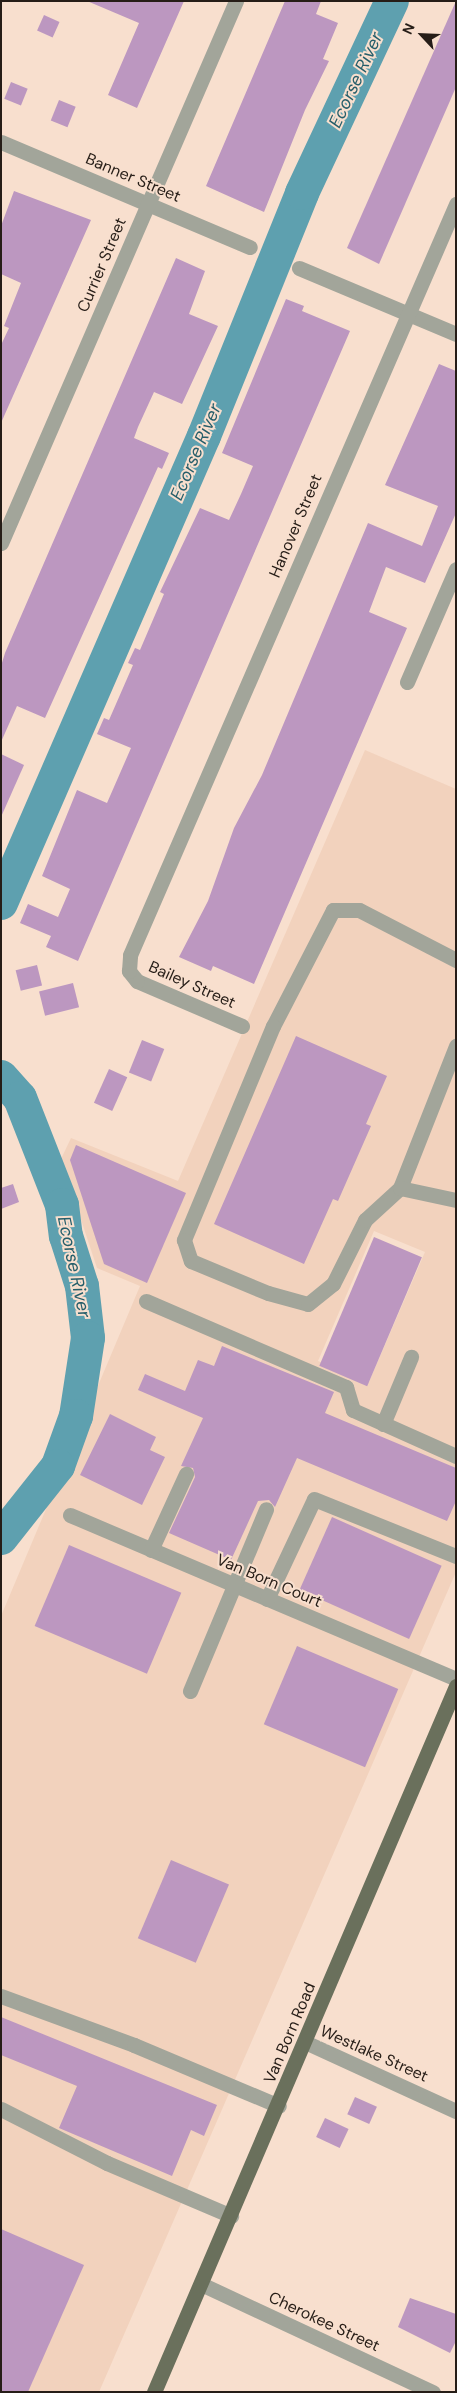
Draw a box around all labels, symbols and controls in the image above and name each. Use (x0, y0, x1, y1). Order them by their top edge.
north arrow (397, 10, 447, 60)
text: N (398, 20, 419, 37)
water label: Ecorse River (324, 29, 388, 131)
street label: Banner Street (83, 149, 183, 207)
street label: Currier Street (73, 215, 131, 315)
water label: Ecorse River (166, 400, 226, 504)
street label: Hanover Street (266, 471, 326, 581)
street label: Bailey Street (146, 957, 238, 1013)
water label: Ecorse River (53, 1214, 95, 1320)
street label: Van Born Court (213, 1550, 325, 1612)
street label: Van Born Road (260, 1980, 320, 2086)
street label: Westlake Street (317, 2022, 431, 2086)
street label: Cherokee Street (266, 2288, 382, 2356)

